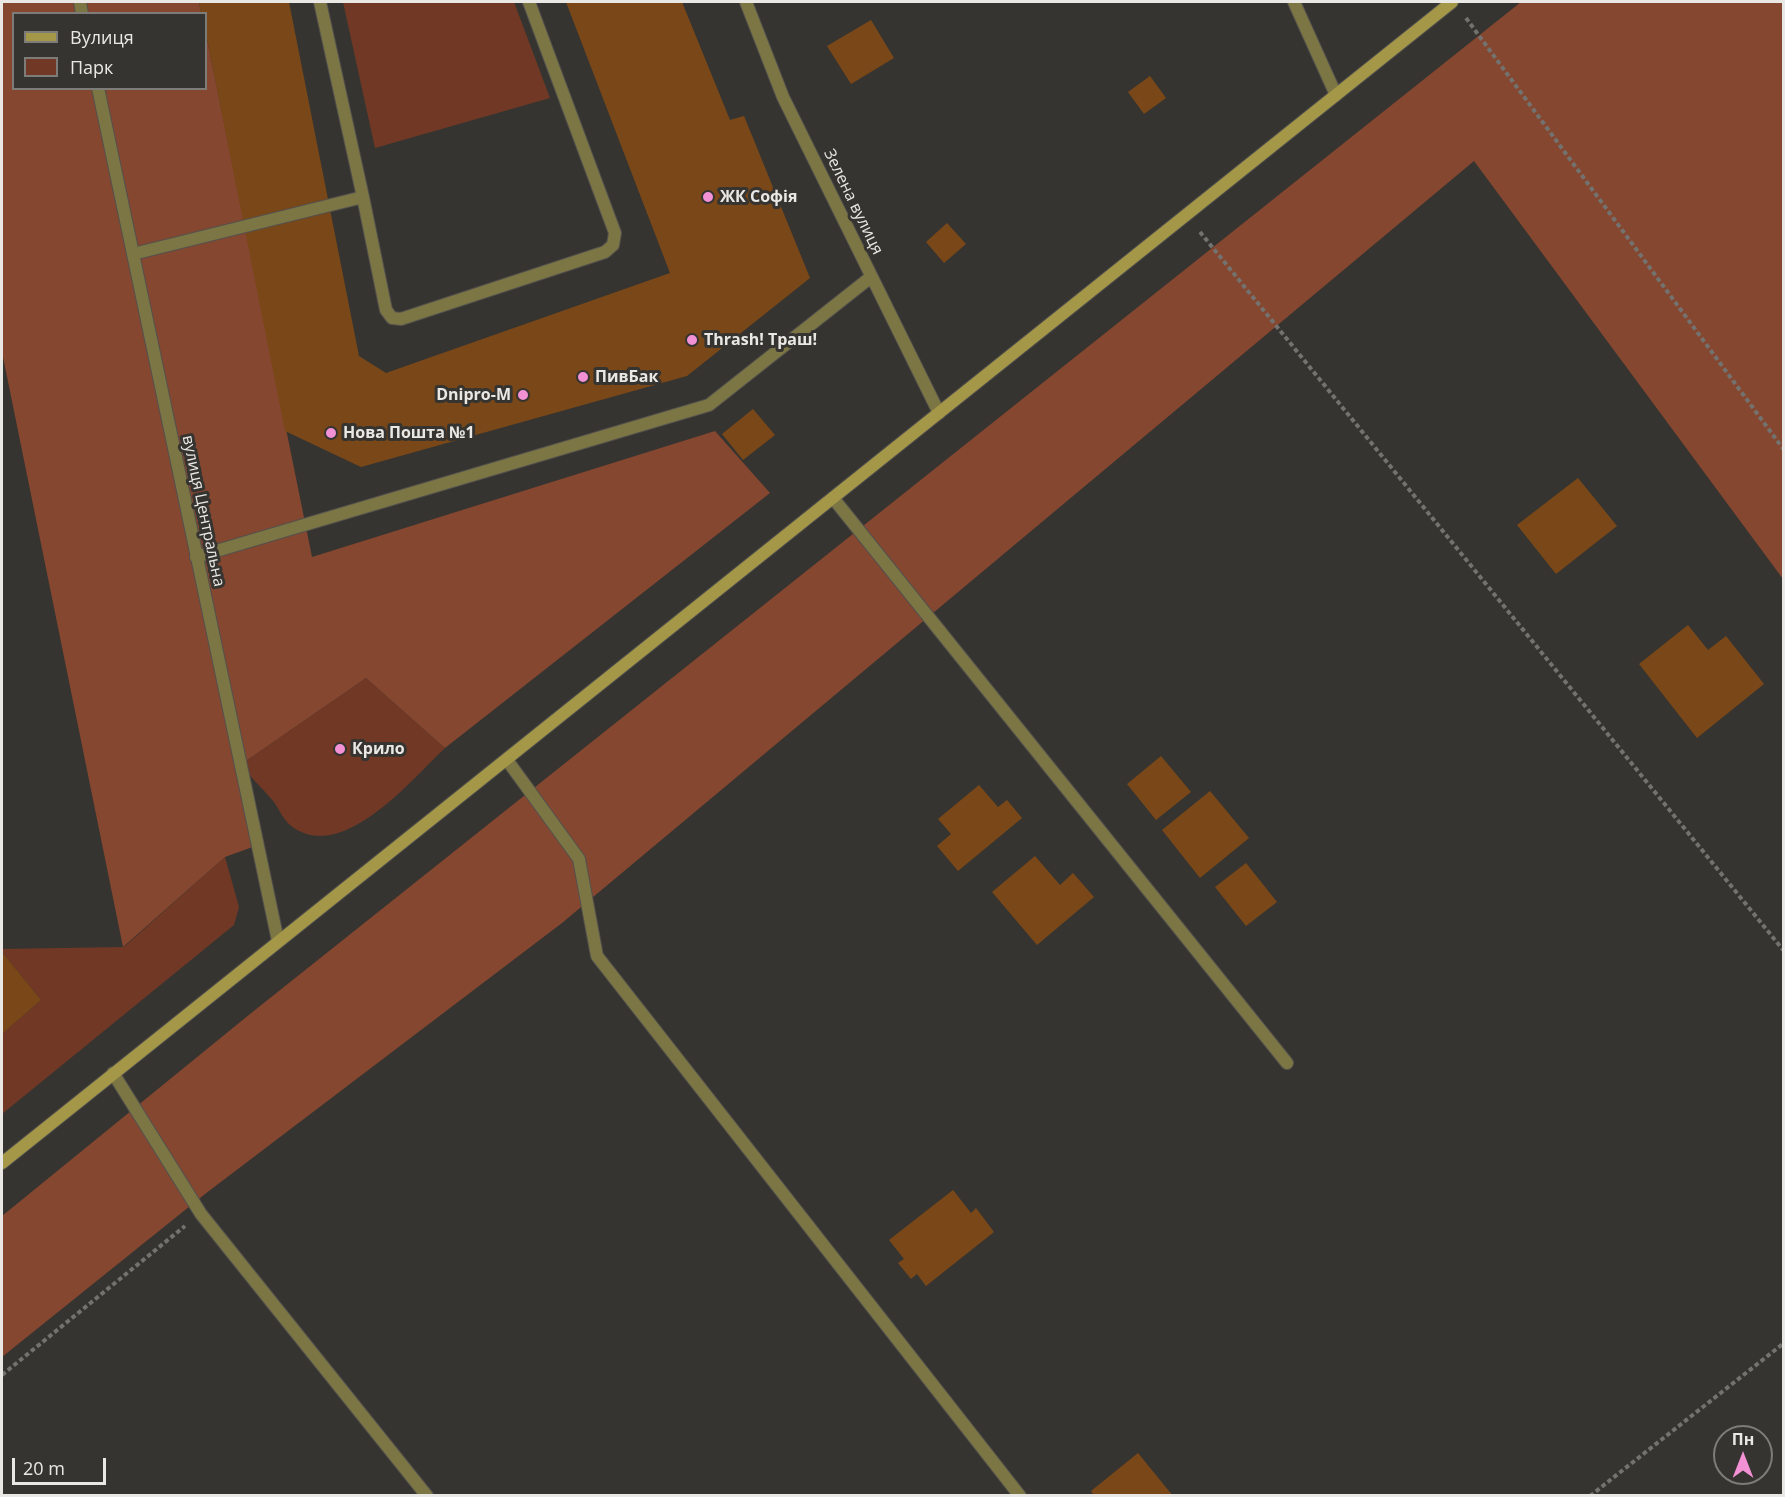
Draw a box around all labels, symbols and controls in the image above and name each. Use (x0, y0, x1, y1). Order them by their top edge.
legend (12, 12, 207, 90)
text: Вулиця (70, 25, 134, 49)
text: Парк (70, 55, 113, 79)
street label: Зелена вулиця (819, 146, 887, 258)
place label: ЖК Софія (720, 187, 797, 207)
marker: ЖК Софія (701, 190, 715, 204)
place label: Thrash! Траш! (704, 330, 817, 350)
marker: Thrash! Траш! (685, 333, 699, 347)
place label: ПивБак (595, 367, 658, 387)
marker: ПивБак (576, 370, 590, 384)
place label: Dnipro-M (436, 385, 511, 405)
marker: Dnipro-M (516, 388, 530, 402)
place label: Нова Пошта №1 (343, 423, 475, 443)
marker: Нова Пошта №1 (324, 426, 338, 440)
street label: вулиця Центральна (178, 434, 228, 588)
place label: Крило (352, 739, 405, 759)
marker: Крило (333, 742, 347, 756)
north arrow (1713, 1425, 1773, 1485)
text: Пн (1732, 1428, 1754, 1450)
scale bar (15, 1446, 110, 1484)
text: 20 m (23, 1456, 65, 1480)

